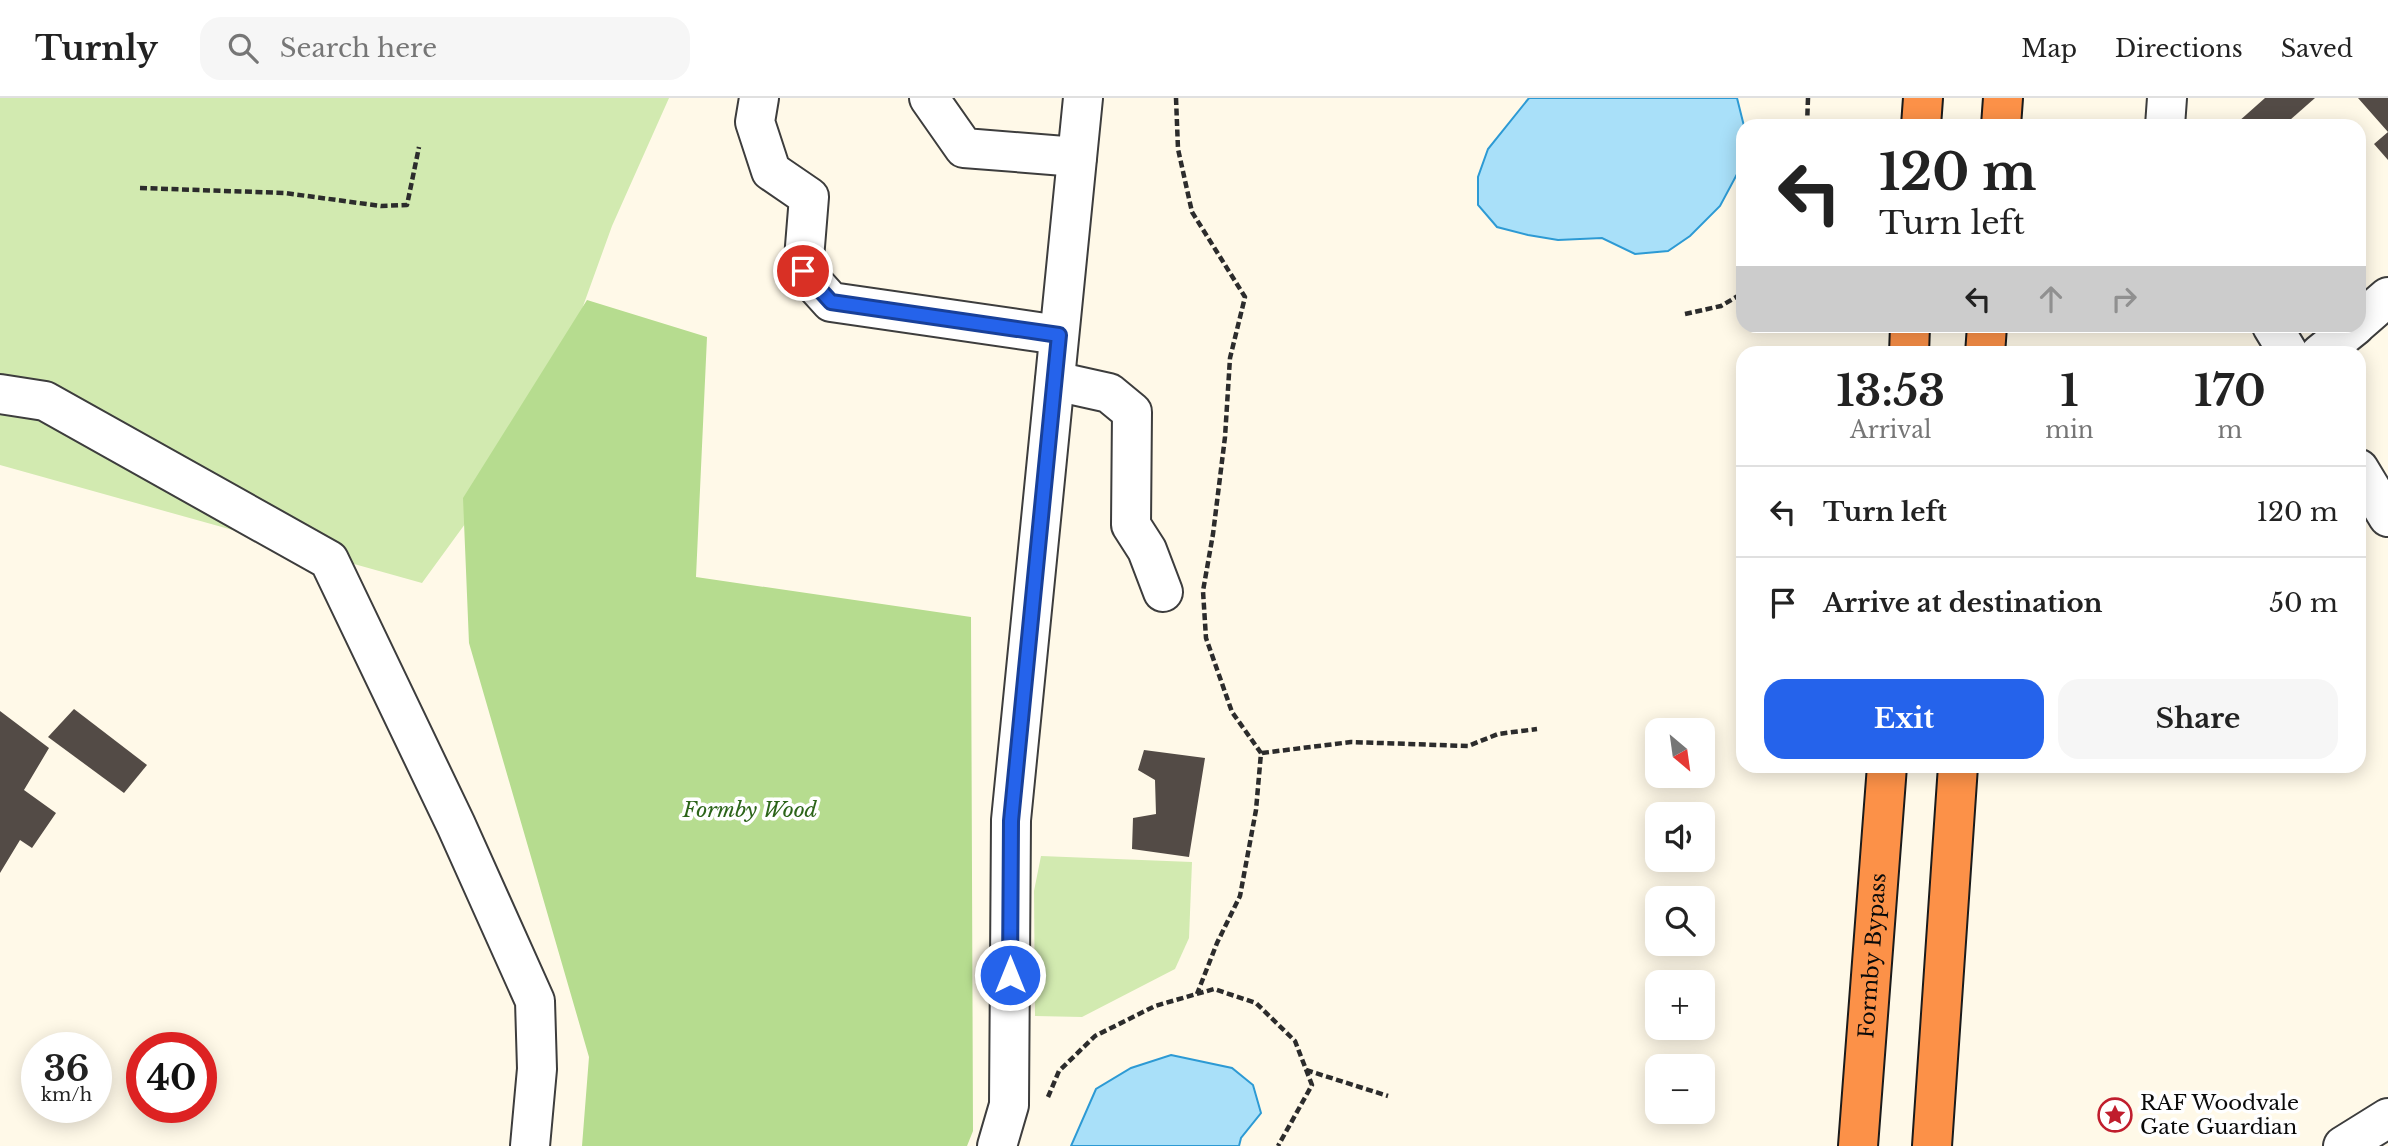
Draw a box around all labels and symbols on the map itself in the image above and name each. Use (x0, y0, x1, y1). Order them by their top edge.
pin (773, 241, 833, 301)
north arrow (1645, 718, 1715, 788)
park label: Formby Wood (682, 797, 818, 823)
street label: Formby Bypass (1853, 872, 1892, 1039)
position arrow (973, 938, 1047, 1012)
speed limit sign: 40 (126, 1032, 217, 1123)
place label: RAF Woodvale Gate Guardian (2140, 1090, 2299, 1140)
place icon: RAF Woodvale Gate Guardian (2096, 1096, 2134, 1134)

